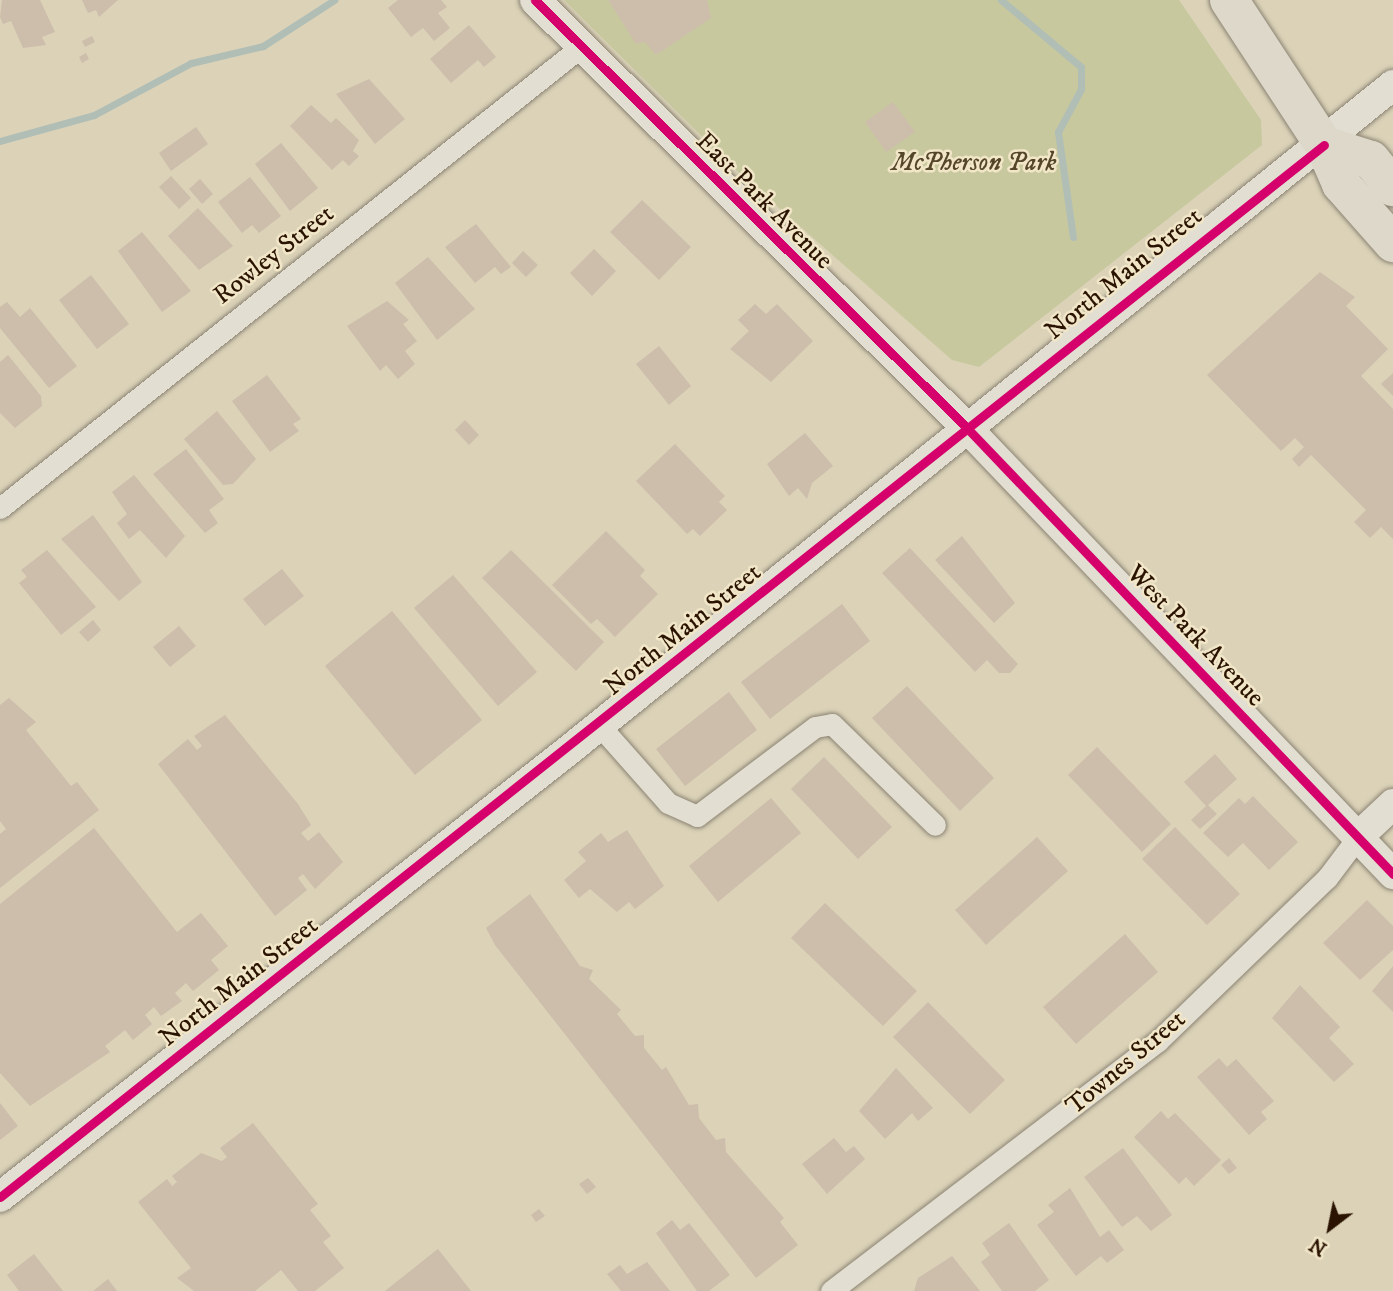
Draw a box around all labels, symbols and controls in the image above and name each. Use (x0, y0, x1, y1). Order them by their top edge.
street label: East Park Avenue (689, 126, 839, 276)
park label: McPherson Park (892, 147, 1056, 179)
street label: Rowley Street (208, 198, 340, 312)
street label: North Main Street (1039, 201, 1209, 347)
street label: North Main Street (598, 557, 768, 703)
street label: West Park Avenue (1120, 559, 1270, 713)
street label: North Main Street (153, 910, 325, 1054)
street label: Townes Street (1060, 1004, 1192, 1122)
north arrow (1295, 1193, 1365, 1263)
text: N (1306, 1232, 1331, 1260)

